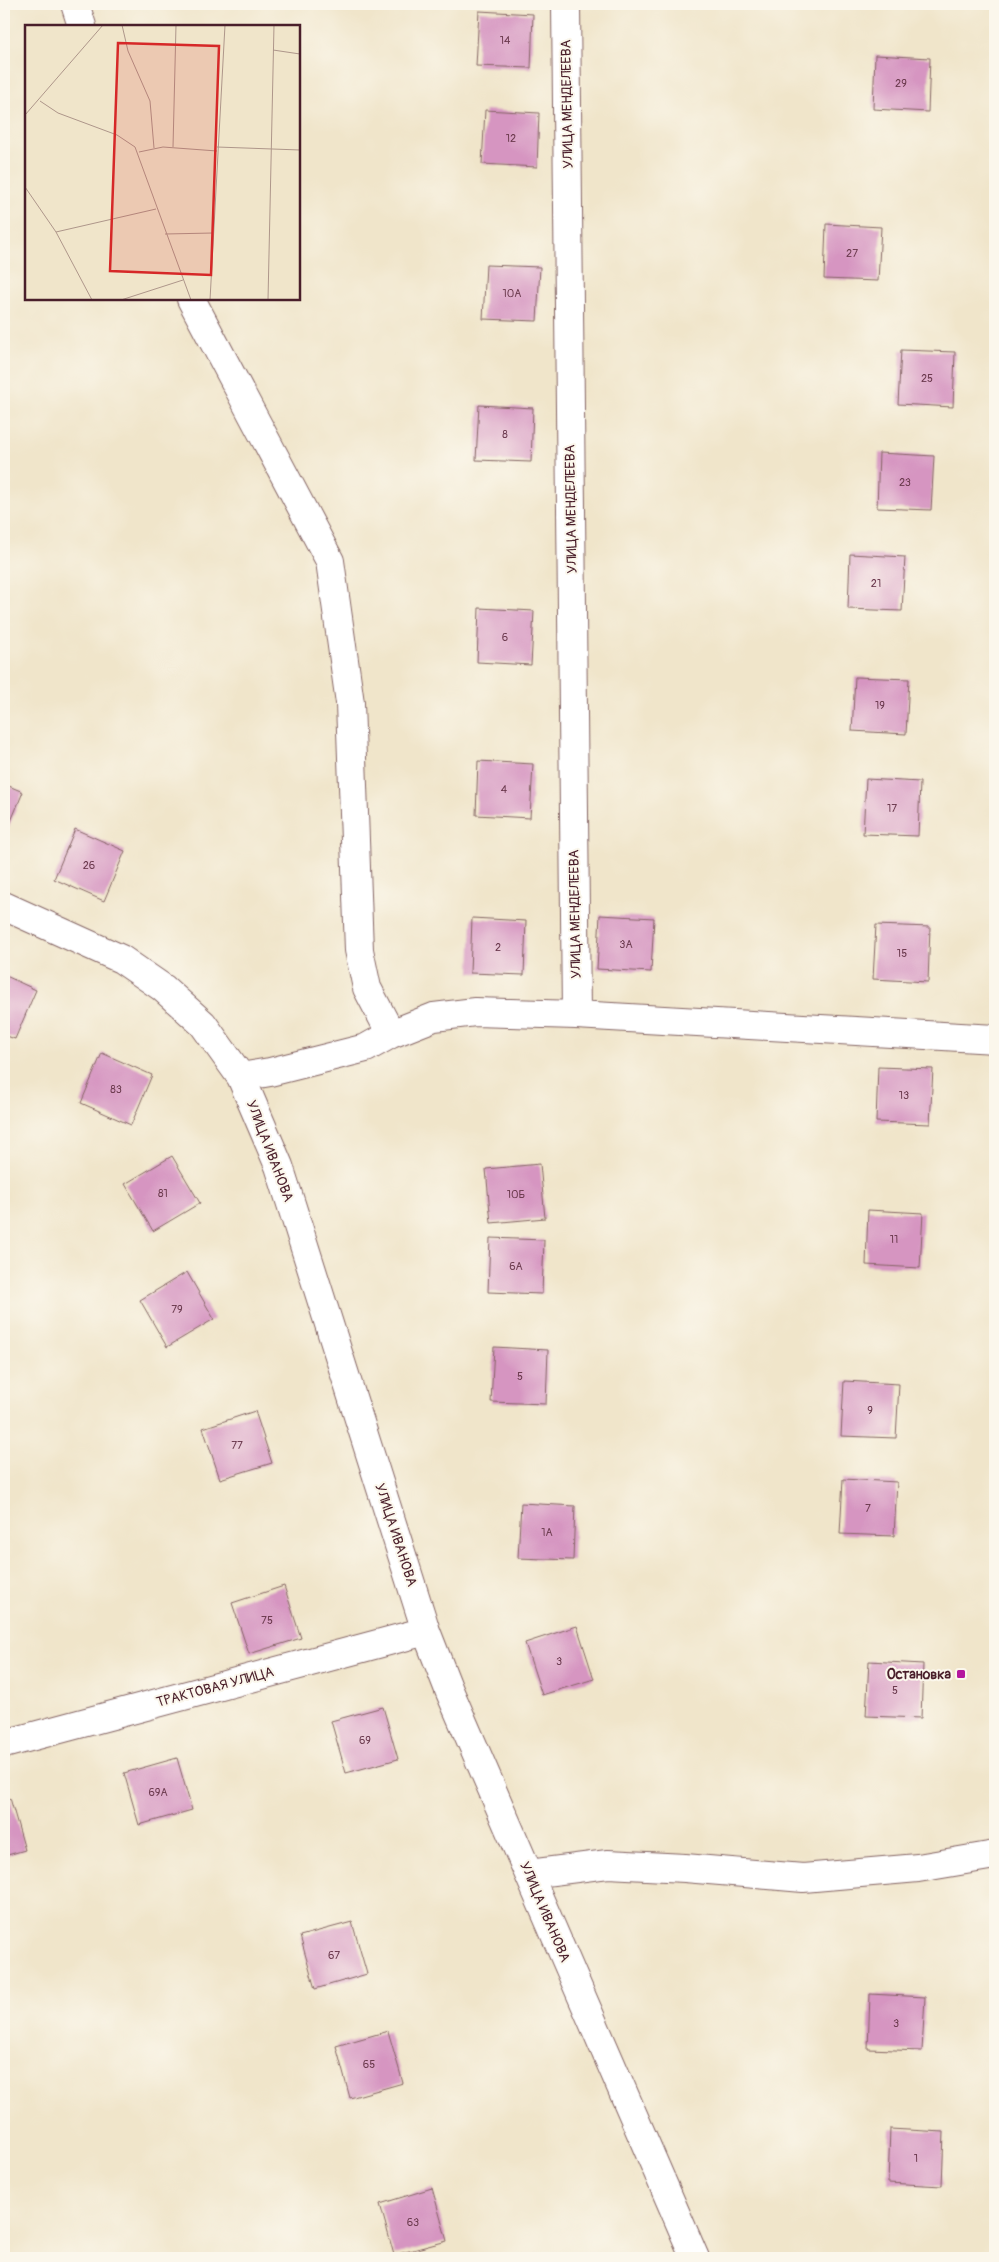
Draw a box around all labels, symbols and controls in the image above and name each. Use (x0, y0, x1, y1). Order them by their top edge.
inset map (25, 25, 300, 300)
house number: 14 (500, 34, 511, 47)
street label: УЛИЦА МЕНДЕЛЕЕВА (557, 39, 577, 169)
house number: 29 (895, 77, 907, 90)
house number: 12 (506, 132, 516, 145)
house number: 27 (846, 247, 858, 260)
house number: 10А (503, 287, 521, 300)
house number: 25 (921, 372, 933, 385)
house number: 8 (502, 428, 508, 441)
street label: УЛИЦА МЕНДЕЛЕЕВА (561, 444, 581, 574)
house number: 23 (899, 476, 911, 489)
house number: 21 (871, 577, 881, 590)
house number: 6 (502, 631, 508, 644)
house number: 19 (875, 699, 885, 712)
house number: 4 (501, 783, 508, 796)
house number: 17 (887, 802, 897, 815)
street label: УЛИЦА МЕНДЕЛЕЕВА (565, 849, 585, 979)
house number: 26 (83, 859, 95, 872)
house number: 3А (619, 938, 633, 951)
house number: 2 (495, 941, 501, 954)
house number: 15 (897, 947, 907, 960)
house number: 83 (110, 1083, 122, 1096)
house number: 13 (899, 1089, 909, 1102)
street label: УЛИЦА ИВАНОВА (243, 1098, 297, 1204)
house number: 81 (158, 1187, 168, 1200)
house number: 10Б (507, 1188, 525, 1201)
house number: 11 (890, 1233, 898, 1246)
house number: 6А (509, 1260, 523, 1273)
house number: 79 (171, 1303, 183, 1316)
house number: 5 (517, 1370, 523, 1383)
house number: 9 (867, 1404, 873, 1417)
house number: 77 (231, 1439, 243, 1452)
street label: УЛИЦА ИВАНОВА (371, 1481, 421, 1589)
house number: 7 (865, 1502, 871, 1515)
house number: 1А (541, 1526, 553, 1539)
house number: 75 (261, 1614, 273, 1627)
house number: 3 (556, 1655, 562, 1668)
street label: ТРАКТОВАЯ УЛИЦА (154, 1663, 276, 1711)
place label: Остановка (887, 1666, 951, 1683)
marker: Остановка (955, 1668, 967, 1680)
house number: 5 (892, 1684, 898, 1697)
house number: 69 (359, 1734, 371, 1747)
house number: 69А (148, 1786, 168, 1799)
street label: УЛИЦА ИВАНОВА (516, 1859, 574, 1965)
house number: 67 (328, 1949, 340, 1962)
house number: 3 (893, 2017, 899, 2030)
house number: 65 (363, 2058, 375, 2071)
house number: 1 (914, 2152, 918, 2165)
house number: 63 (407, 2216, 419, 2229)

